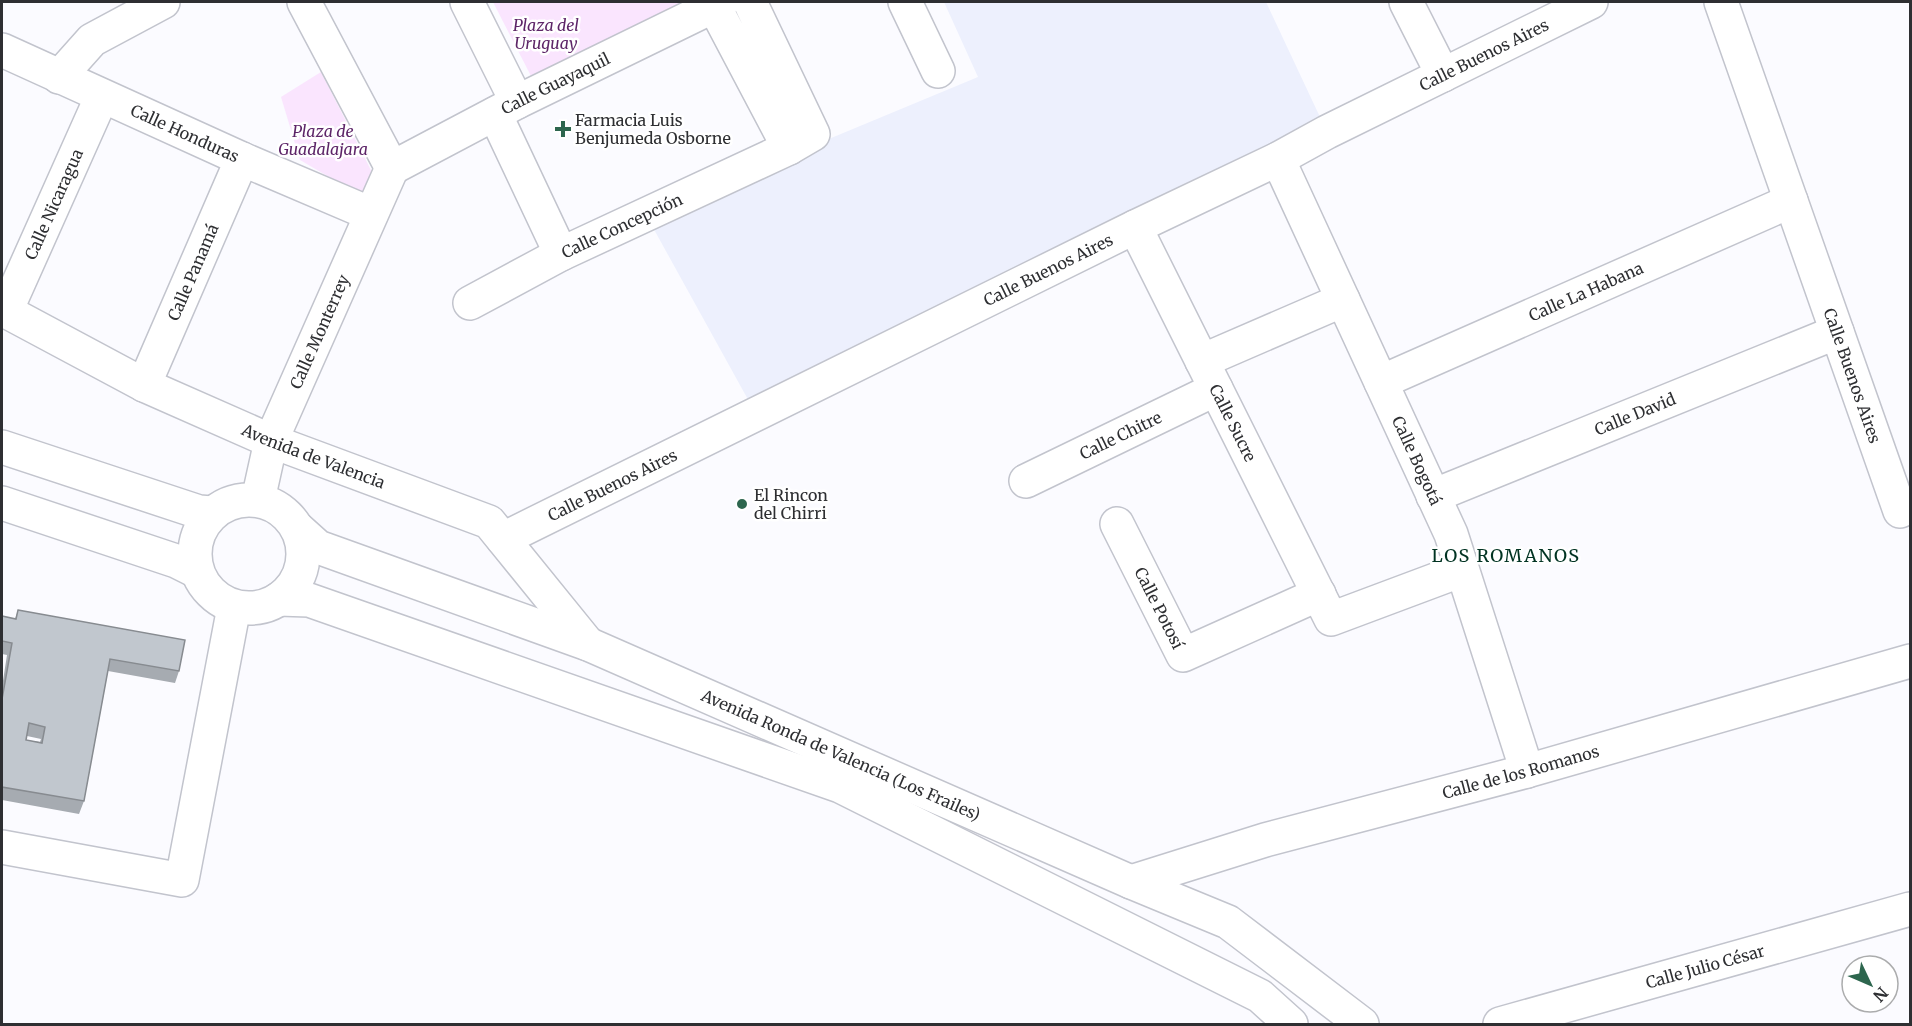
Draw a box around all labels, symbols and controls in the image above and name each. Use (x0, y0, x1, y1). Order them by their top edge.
street label: Calle Buenos Aires (1416, 14, 1552, 95)
park label: Plaza del Uruguay (513, 15, 579, 53)
street label: Calle Guayaquil (498, 48, 613, 119)
street label: Calle Honduras (128, 100, 243, 166)
place label: Farmacia Luis Benjumeda Osborne (575, 110, 731, 148)
park label: Plaza de Guadalajara (278, 121, 368, 159)
marker: Farmacia Luis Benjumeda Osborne (556, 122, 570, 136)
street label: Calle Nicaragua (20, 145, 87, 263)
street label: Calle Concepción (558, 189, 686, 262)
street label: Calle Panamá (163, 220, 223, 324)
street label: Calle Buenos Aires (980, 229, 1116, 310)
street label: Calle La Habana (1526, 257, 1647, 326)
street label: Calle Monterrey (285, 271, 354, 392)
street label: Calle Buenos Aires (1819, 305, 1885, 446)
street label: Calle Sucre (1205, 381, 1261, 465)
street label: Calle David (1592, 388, 1679, 439)
street label: Calle Chitre (1076, 407, 1165, 464)
street label: Calle Bogotá (1388, 413, 1446, 509)
street label: Avenida de Valencia (238, 419, 388, 493)
street label: Calle Buenos Aires (544, 445, 680, 525)
place label: El Rincon del Chirri (754, 485, 828, 523)
marker: El Rincon del Chirri (735, 497, 749, 511)
district label: LOS ROMANOS (1432, 544, 1580, 567)
street label: Calle Potosí (1130, 564, 1189, 653)
street label: Avenida Ronda de Valencia (Los Frailes) (698, 685, 983, 825)
street label: Calle de los Romanos (1440, 741, 1602, 803)
street label: Calle Julio César (1643, 940, 1767, 993)
north arrow (1840, 954, 1900, 1014)
text: N (1869, 983, 1892, 1006)

